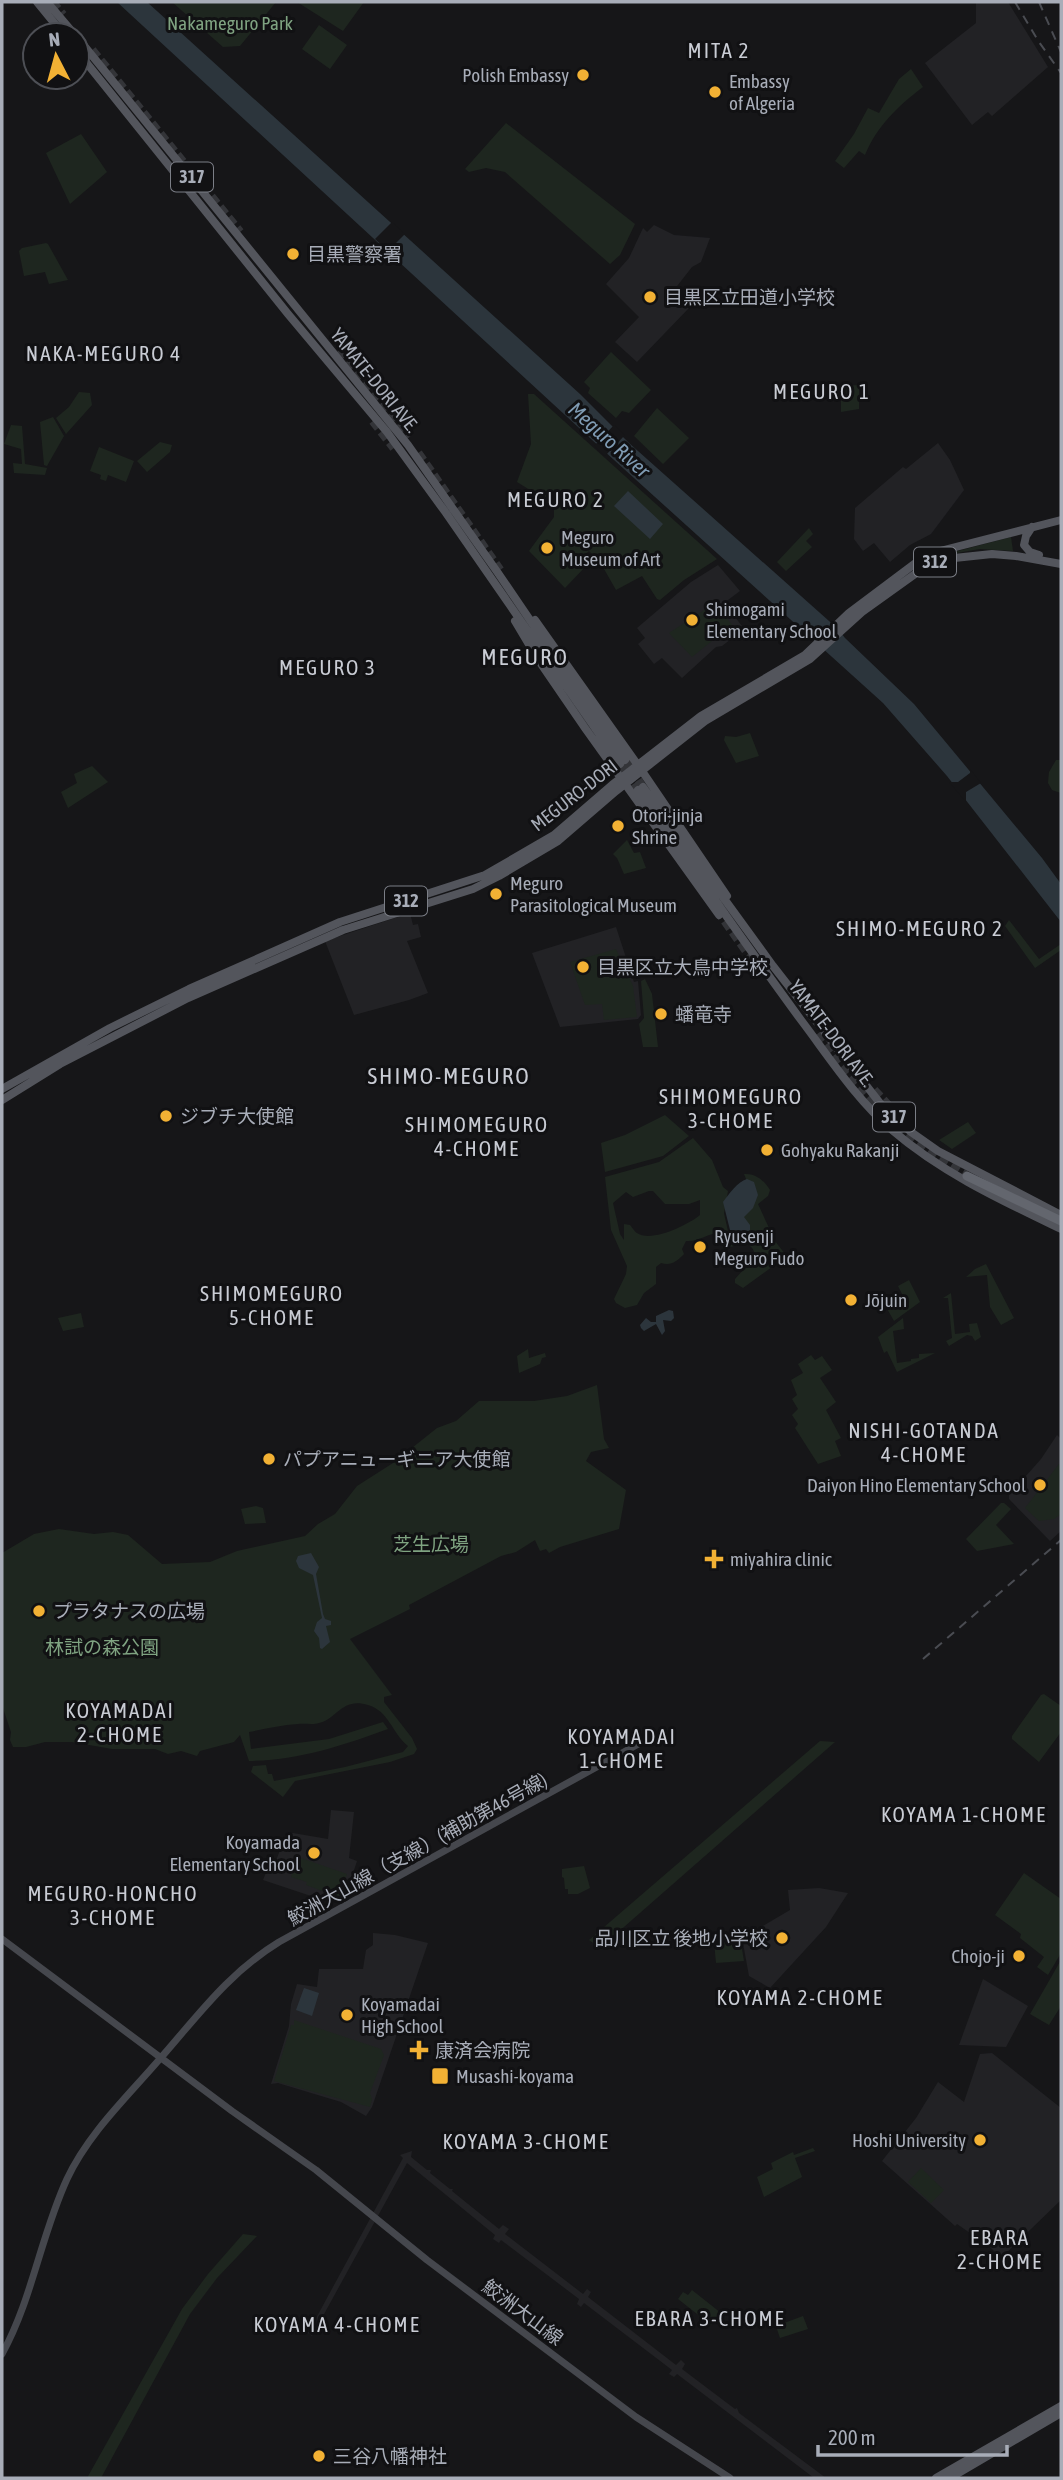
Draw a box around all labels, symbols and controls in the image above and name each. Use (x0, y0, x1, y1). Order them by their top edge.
park label: Nakameguro Park (167, 12, 294, 34)
north arrow (21, 21, 91, 91)
text: N (47, 28, 61, 51)
district label: MITA 2 (688, 38, 750, 62)
place label: Polish Embassy (462, 64, 569, 86)
marker: Polish Embassy (575, 67, 591, 83)
place label: Embassy of Algeria (729, 70, 795, 114)
marker: Embassy of Algeria (707, 84, 723, 100)
road number: 317 (171, 162, 213, 192)
place label: 目黒警察署 (307, 243, 402, 265)
marker: 目黒警察署 (285, 246, 301, 262)
place label: 目黒区立田道小学校 (664, 286, 835, 308)
marker: 目黒区立田道小学校 (642, 289, 658, 305)
street label: YAMATE-DORI AVE. (326, 323, 424, 437)
district label: NAKA-MEGURO 4 (26, 341, 182, 365)
district label: MEGURO 1 (773, 379, 871, 403)
water label: Meguro River (564, 397, 656, 483)
district label: MEGURO 2 (507, 487, 605, 511)
place label: Meguro Museum of Art (561, 526, 661, 570)
marker: Meguro Museum of Art (539, 540, 555, 556)
road number: 312 (914, 548, 956, 576)
place label: Shimogami Elementary School (706, 598, 837, 642)
marker: Shimogami Elementary School (684, 612, 700, 628)
district label: MEGURO (481, 644, 569, 670)
district label: MEGURO 3 (279, 655, 377, 679)
street label: MEGURO-DORI (527, 755, 621, 835)
place label: Otori-jinja Shrine (632, 804, 703, 848)
marker: Otori-jinja Shrine (610, 818, 626, 834)
place label: Meguro Parasitological Museum (510, 872, 677, 916)
marker: Meguro Parasitological Museum (488, 886, 504, 902)
road number: 312 (385, 887, 427, 916)
district label: SHIMO-MEGURO 2 (836, 916, 1004, 940)
place label: 目黒区立大鳥中学校 (597, 956, 768, 978)
marker: 目黒区立大鳥中学校 (575, 959, 591, 975)
street label: YAMATE-DORI AVE. (785, 975, 879, 1091)
place label: 蟠竜寺 (675, 1003, 732, 1025)
marker: 蟠竜寺 (653, 1006, 669, 1022)
district label: SHIMO-MEGURO (367, 1063, 531, 1089)
district label: SHIMOMEGURO 3-CHOME (659, 1084, 803, 1132)
road number: 317 (873, 1102, 915, 1132)
place label: ジブチ大使館 (180, 1105, 294, 1127)
marker: ジブチ大使館 (158, 1108, 174, 1124)
district label: SHIMOMEGURO 4-CHOME (405, 1112, 549, 1160)
place label: Gohyaku Rakanji (781, 1139, 899, 1161)
marker: Gohyaku Rakanji (759, 1142, 775, 1158)
place label: Ryusenji Meguro Fudo (714, 1225, 804, 1269)
marker: Ryusenji Meguro Fudo (692, 1239, 708, 1255)
district label: SHIMOMEGURO 5-CHOME (200, 1281, 344, 1329)
place label: Jōjuin (865, 1289, 907, 1311)
marker: Jōjuin (843, 1292, 859, 1308)
district label: NISHI-GOTANDA 4-CHOME (848, 1418, 1000, 1466)
place label: パプアニューギニア大使館 (283, 1448, 511, 1470)
marker: パプアニューギニア大使館 (261, 1451, 277, 1467)
place label: Daiyon Hino Elementary School (807, 1474, 1026, 1496)
marker: Daiyon Hino Elementary School (1032, 1477, 1048, 1493)
park label: 芝生広場 (393, 1533, 469, 1555)
place label: miyahira clinic (730, 1548, 833, 1570)
marker: miyahira clinic (704, 1549, 724, 1569)
place label: プラタナスの広場 (53, 1600, 205, 1622)
marker: プラタナスの広場 (31, 1603, 47, 1619)
park label: 林試の森公園 (45, 1636, 159, 1658)
district label: KOYAMADAI 2-CHOME (65, 1698, 175, 1746)
district label: KOYAMADAI 1-CHOME (567, 1724, 677, 1772)
street label: 鮫洲大山線（支線）(補助第46号線) (284, 1768, 550, 1930)
district label: KOYAMA 1-CHOME (881, 1802, 1047, 1826)
place label: Koyamada Elementary School (169, 1831, 300, 1875)
marker: Koyamada Elementary School (306, 1845, 322, 1861)
district label: MEGURO-HONCHO 3-CHOME (27, 1881, 199, 1929)
place label: 品川区立 後地小学校 (594, 1927, 768, 1949)
marker: 品川区立 後地小学校 (774, 1930, 790, 1946)
place label: Chojo-ji (952, 1945, 1005, 1967)
marker: Chojo-ji (1011, 1948, 1027, 1964)
district label: KOYAMA 2-CHOME (716, 1985, 884, 2009)
place label: Koyamadai High School (361, 1993, 444, 2037)
marker: Koyamadai High School (339, 2007, 355, 2023)
place label: 康済会病院 (435, 2039, 530, 2061)
marker: 康済会病院 (409, 2040, 429, 2060)
place label: Musashi-koyama (456, 2065, 574, 2087)
marker: Musashi-koyama (430, 2066, 450, 2086)
district label: KOYAMA 3-CHOME (442, 2129, 610, 2153)
place label: Hoshi University (852, 2129, 966, 2151)
marker: Hoshi University (972, 2132, 988, 2148)
district label: EBARA 2-CHOME (957, 2225, 1043, 2273)
street label: 鮫洲大山線 (478, 2275, 568, 2349)
district label: EBARA 3-CHOME (635, 2306, 785, 2330)
district label: KOYAMA 4-CHOME (253, 2312, 421, 2336)
scale bar (818, 2414, 1007, 2458)
text: 200 m (828, 2425, 876, 2449)
place label: 三谷八幡神社 (333, 2445, 447, 2467)
marker: 三谷八幡神社 (311, 2448, 327, 2464)

